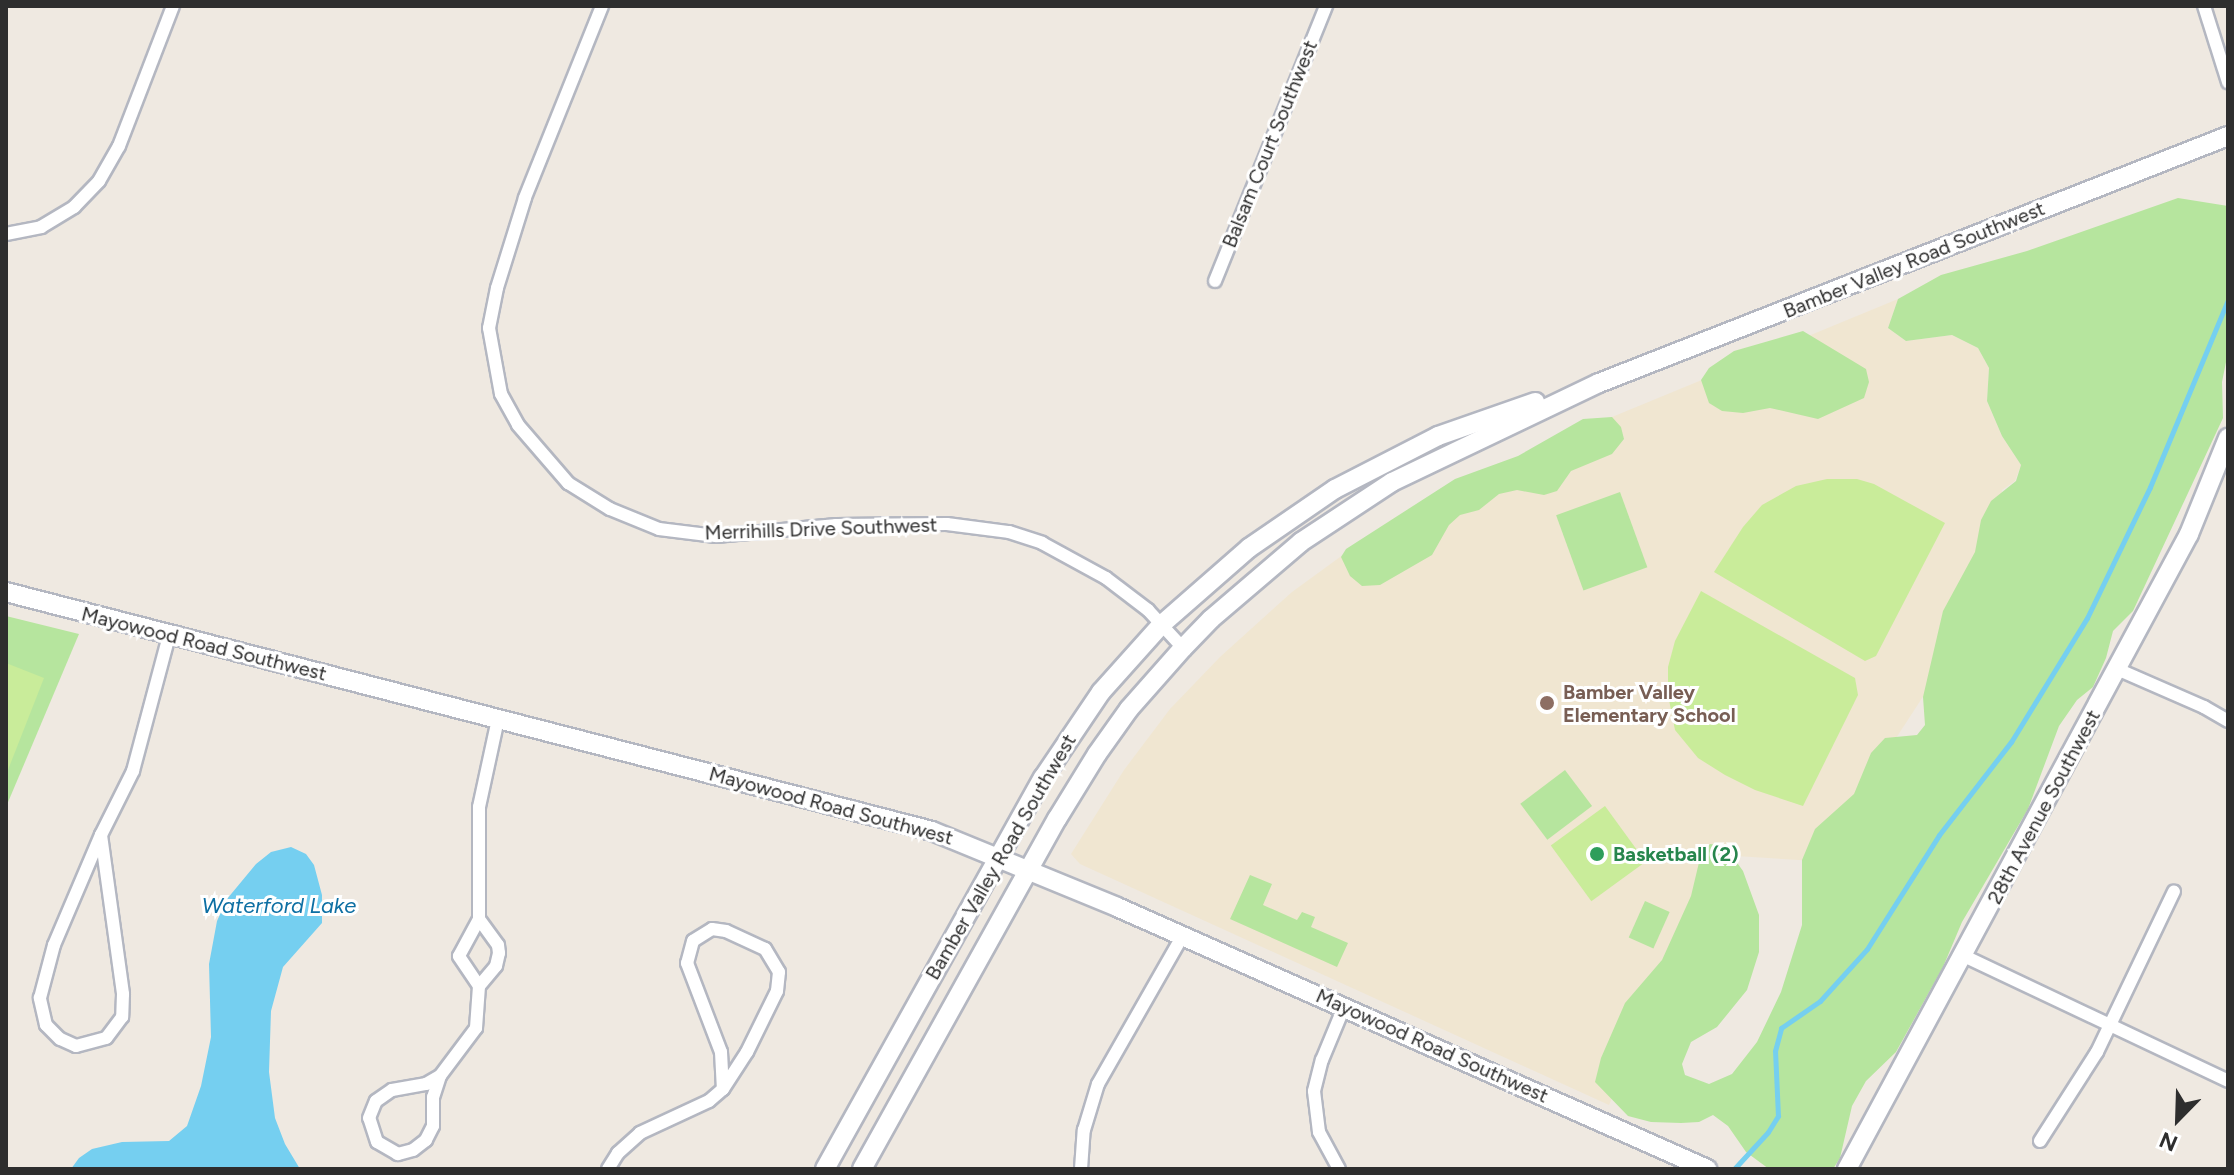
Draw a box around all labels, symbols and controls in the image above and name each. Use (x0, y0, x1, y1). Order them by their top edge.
street label: Balsam Court Southwest (1217, 37, 1323, 251)
street label: Bamber Valley Road Southwest (1780, 196, 2048, 324)
street label: Merrihills Drive Southwest (704, 513, 938, 545)
street label: Mayowood Road Southwest (79, 602, 329, 686)
place label: Bamber Valley Elementary School (1563, 680, 1736, 727)
marker: Bamber Valley Elementary School (1538, 694, 1556, 712)
street label: 28th Avenue Southwest (1983, 706, 2105, 908)
street label: Bamber Valley Road Southwest (921, 730, 1081, 984)
street label: Mayowood Road Southwest (706, 762, 956, 850)
place label: Basketball (2) (1613, 842, 1739, 866)
marker: Basketball (2) (1588, 845, 1606, 863)
water label: Waterford Lake (202, 893, 356, 919)
street label: Mayowood Road Southwest (1312, 984, 1552, 1108)
north arrow (2138, 1079, 2218, 1159)
text: N (2155, 1126, 2182, 1157)

